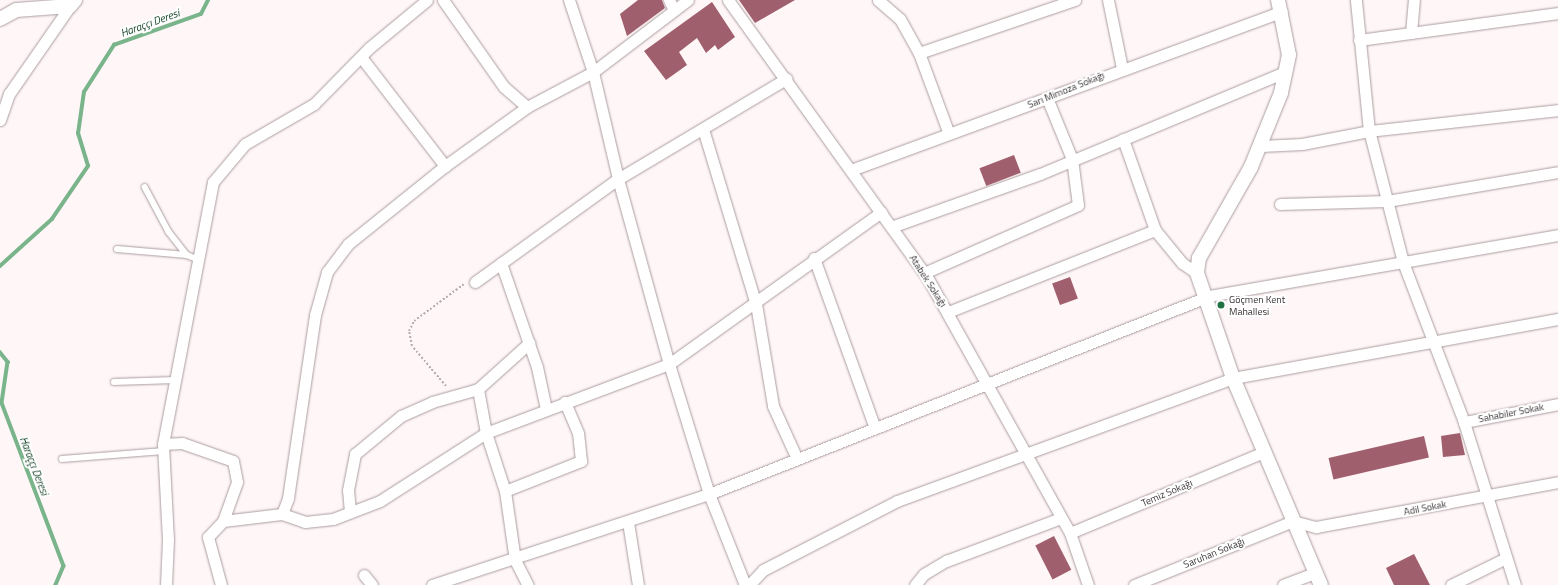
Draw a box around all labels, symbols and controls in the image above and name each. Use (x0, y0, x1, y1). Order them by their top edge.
water label: Haraççı Deresi (119, 6, 181, 40)
street label: Sarı Mimoza Sokağı (1026, 69, 1106, 111)
street label: Atabek Sokağı (907, 253, 949, 309)
place label: Göçmen Kent Mahallesi (1229, 293, 1285, 316)
marker: Göçmen Kent Mahallesi (1216, 300, 1226, 310)
street label: Sahabiler Sokak (1477, 401, 1545, 425)
water label: Haraççı Deresi (17, 435, 51, 497)
street label: Temiz Sokağı (1140, 477, 1194, 509)
street label: Adil Sokak (1403, 498, 1447, 518)
street label: Saruhan Sokağı (1182, 535, 1246, 571)

